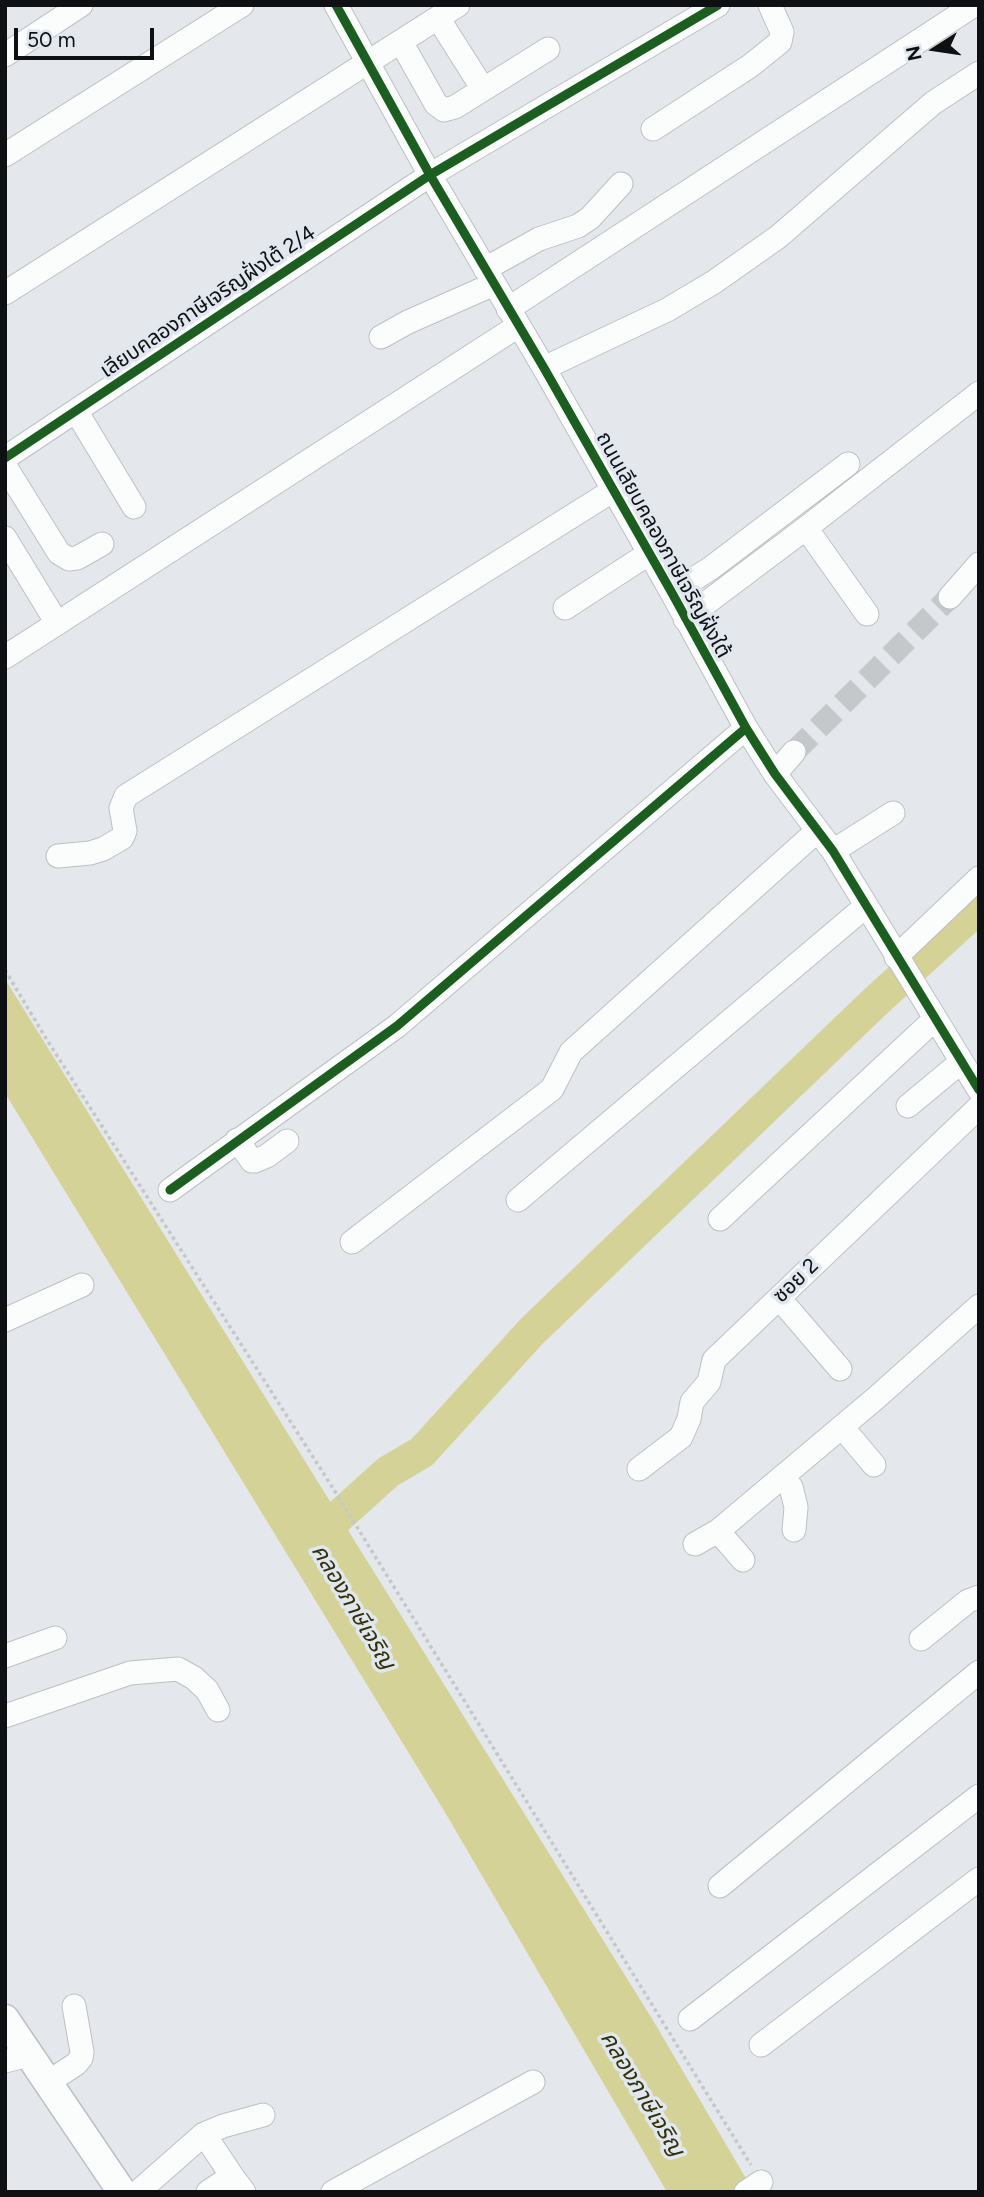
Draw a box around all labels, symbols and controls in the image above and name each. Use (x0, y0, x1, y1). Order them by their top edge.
scale bar (18, 14, 158, 58)
north arrow (900, 14, 970, 84)
text: 50 m (27, 27, 76, 52)
text: N (901, 44, 927, 63)
street label: เลียบคลองภาษีเจริญฝั่งใต้ 2/4 (96, 220, 320, 384)
street label: ถนนเลียบคลองภาษีเจริญฝั่งใต้ (590, 428, 736, 662)
street label: ซอย 2 (768, 1253, 824, 1309)
water label: คลองภาษีเจริญ (305, 1539, 401, 1675)
water label: คลองภาษีเจริญ (594, 2026, 690, 2162)

